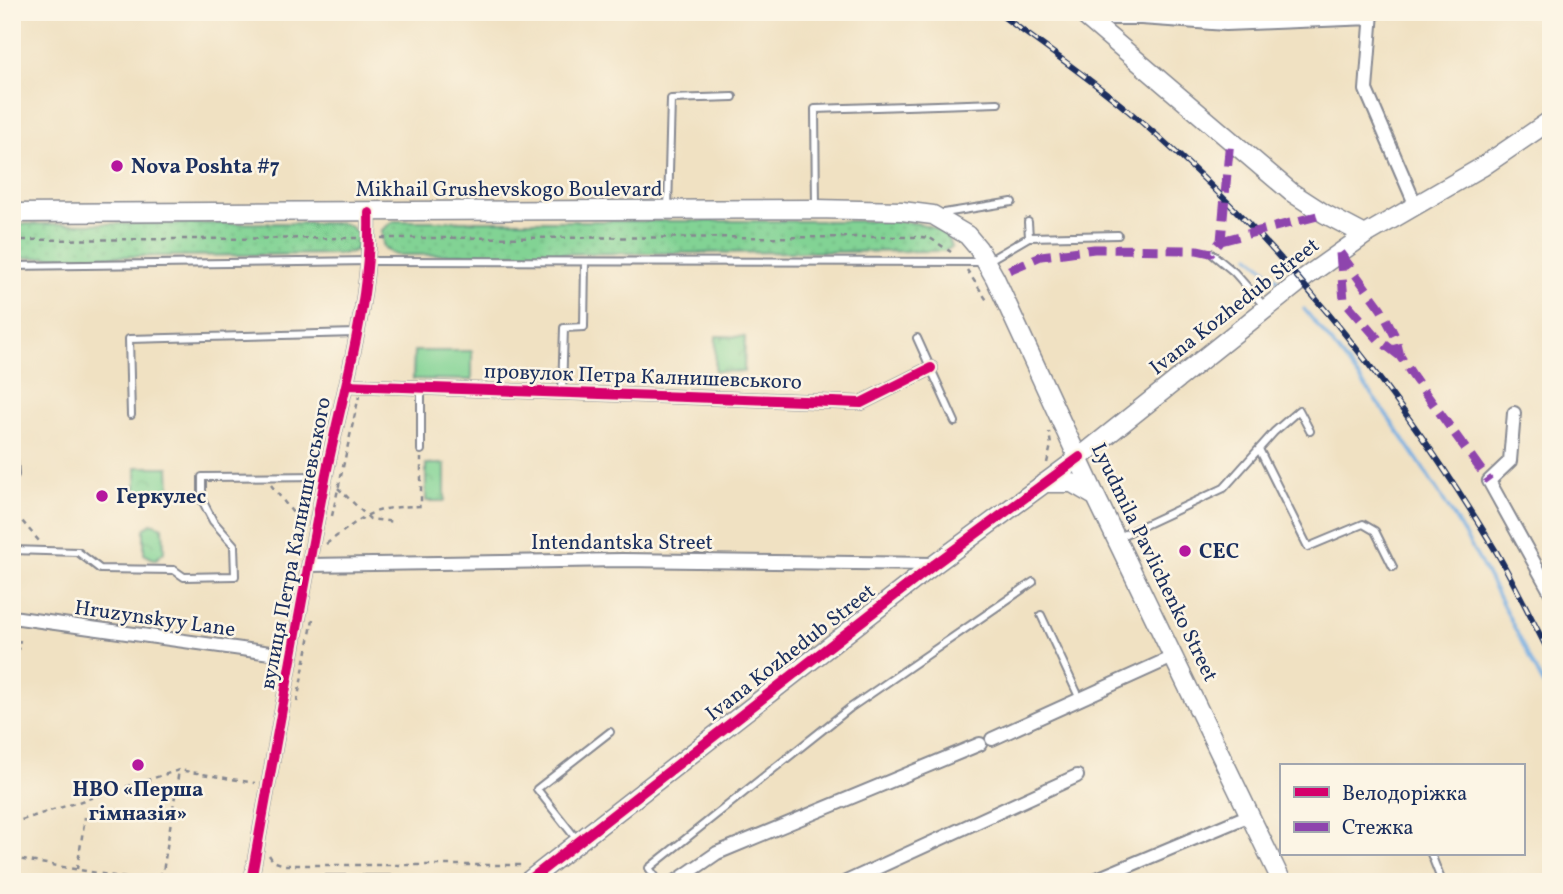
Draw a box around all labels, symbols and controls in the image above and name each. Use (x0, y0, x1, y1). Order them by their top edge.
place label: Nova Poshta #7 (131, 153, 280, 182)
marker: Nova Poshta #7 (109, 158, 125, 174)
street label: Mikhail Grushevskogo Boulevard (355, 176, 663, 205)
street label: Ivana Kozhedub Street (1144, 232, 1326, 383)
street label: провулок Петра Калнишевського (483, 357, 802, 398)
street label: вулиця Петра Калнишевського (254, 395, 339, 692)
street label: Lyudmila Pavlichenko Street (1083, 438, 1224, 687)
place label: Геркулес (116, 483, 207, 512)
marker: Геркулес (94, 488, 110, 504)
street label: Intendantska Street (531, 529, 713, 558)
place label: СЕС (1199, 538, 1239, 567)
marker: СЕС (1177, 543, 1193, 559)
street label: Ivana Kozhedub Street (700, 578, 882, 729)
street label: Hruzynskyy Lane (72, 594, 237, 645)
marker: НВО «Перша гімназія» (130, 757, 146, 773)
legend (1280, 764, 1524, 856)
place label: НВО «Перша гімназія» (73, 776, 203, 829)
text: Велодоріжка (1342, 780, 1467, 809)
text: Стежка (1342, 814, 1414, 843)

